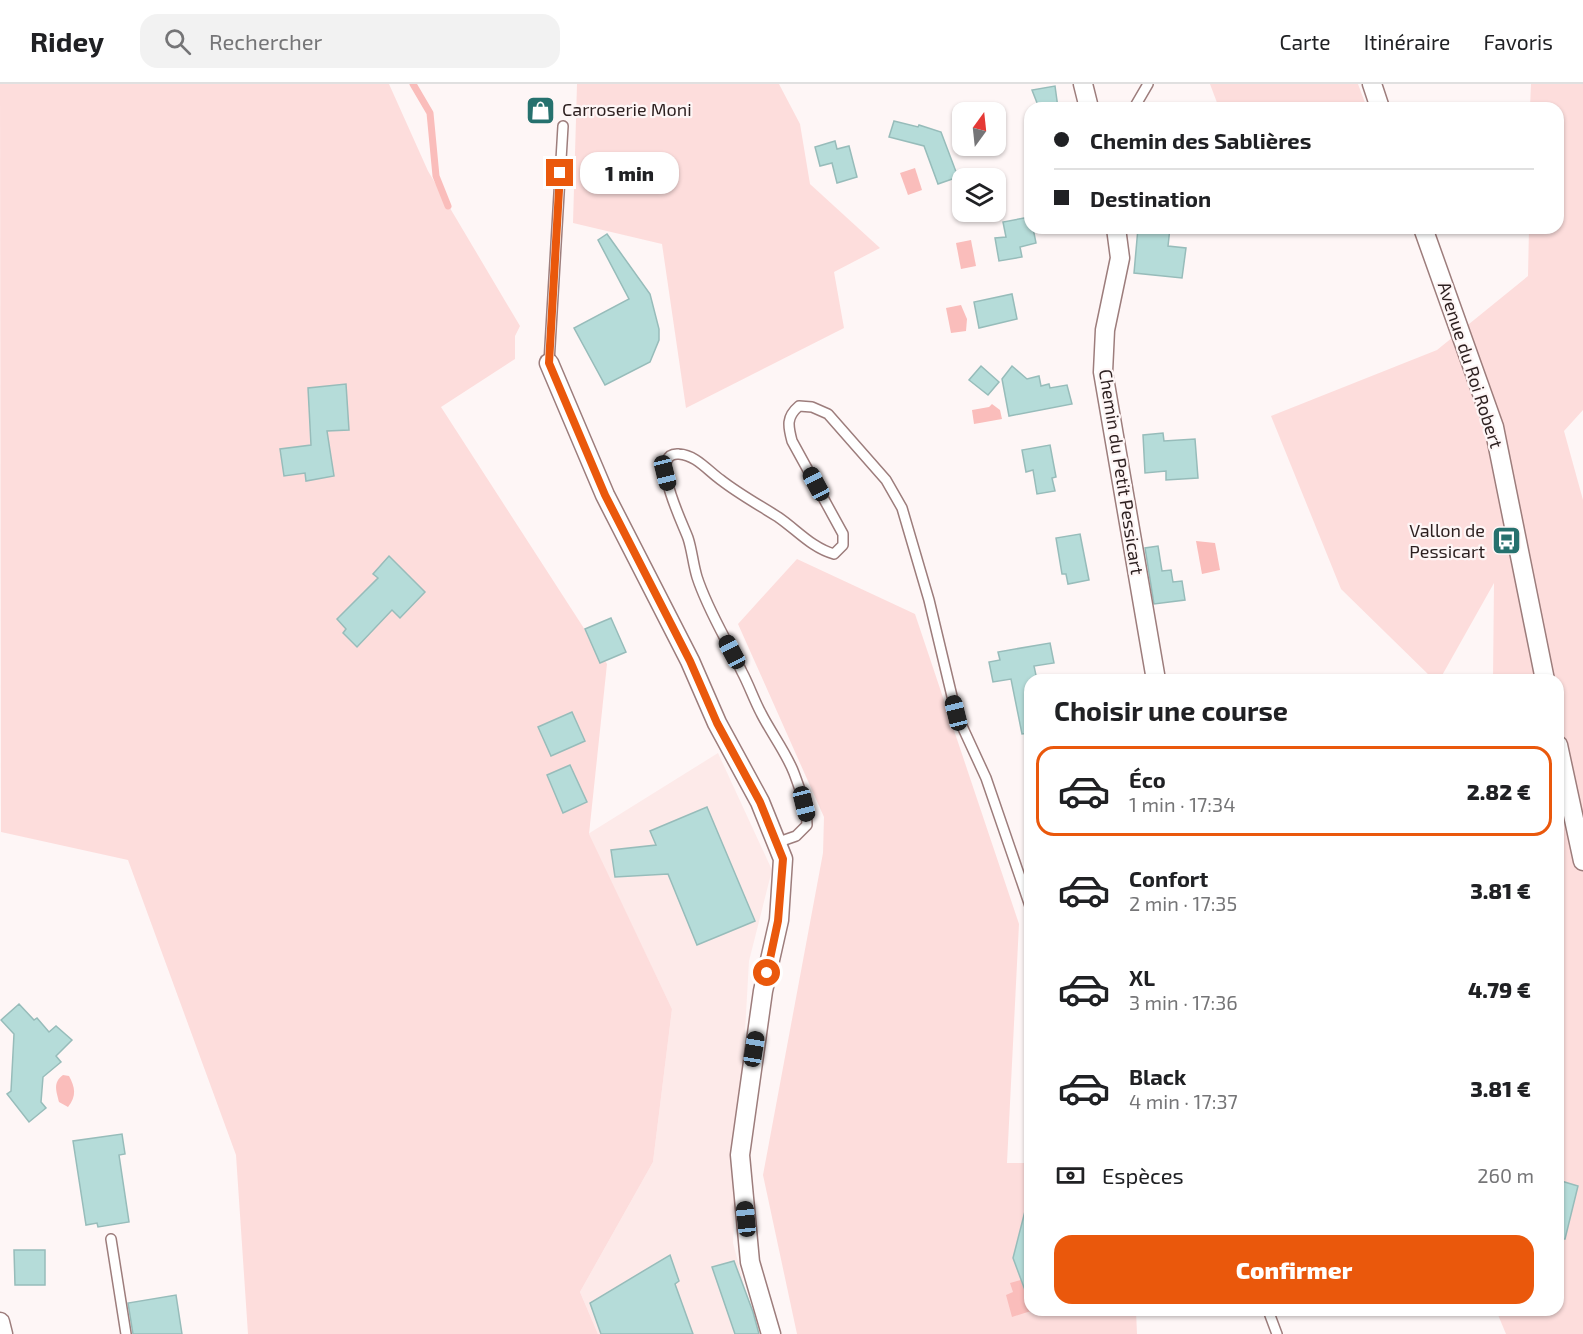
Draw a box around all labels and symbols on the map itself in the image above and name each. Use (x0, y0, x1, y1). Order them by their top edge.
shop icon: Carroserie Moni (525, 94, 557, 126)
place label: Carroserie Moni (562, 98, 692, 120)
north arrow (952, 102, 1006, 156)
callout: 1 min (581, 152, 680, 194)
route end (546, 159, 573, 186)
street label: Avenue du Roi Robert (1434, 279, 1508, 451)
street label: Chemin du Petit Pessicart (1095, 368, 1149, 576)
car (652, 453, 678, 493)
car (800, 464, 832, 504)
place label: Vallon de Pessicart (1409, 519, 1485, 562)
bus stop icon: Vallon de Pessicart (1490, 525, 1522, 557)
car (716, 632, 748, 672)
car (943, 693, 969, 733)
car (791, 784, 817, 824)
route start (753, 959, 780, 986)
car (742, 1030, 766, 1068)
car (735, 1200, 757, 1238)

